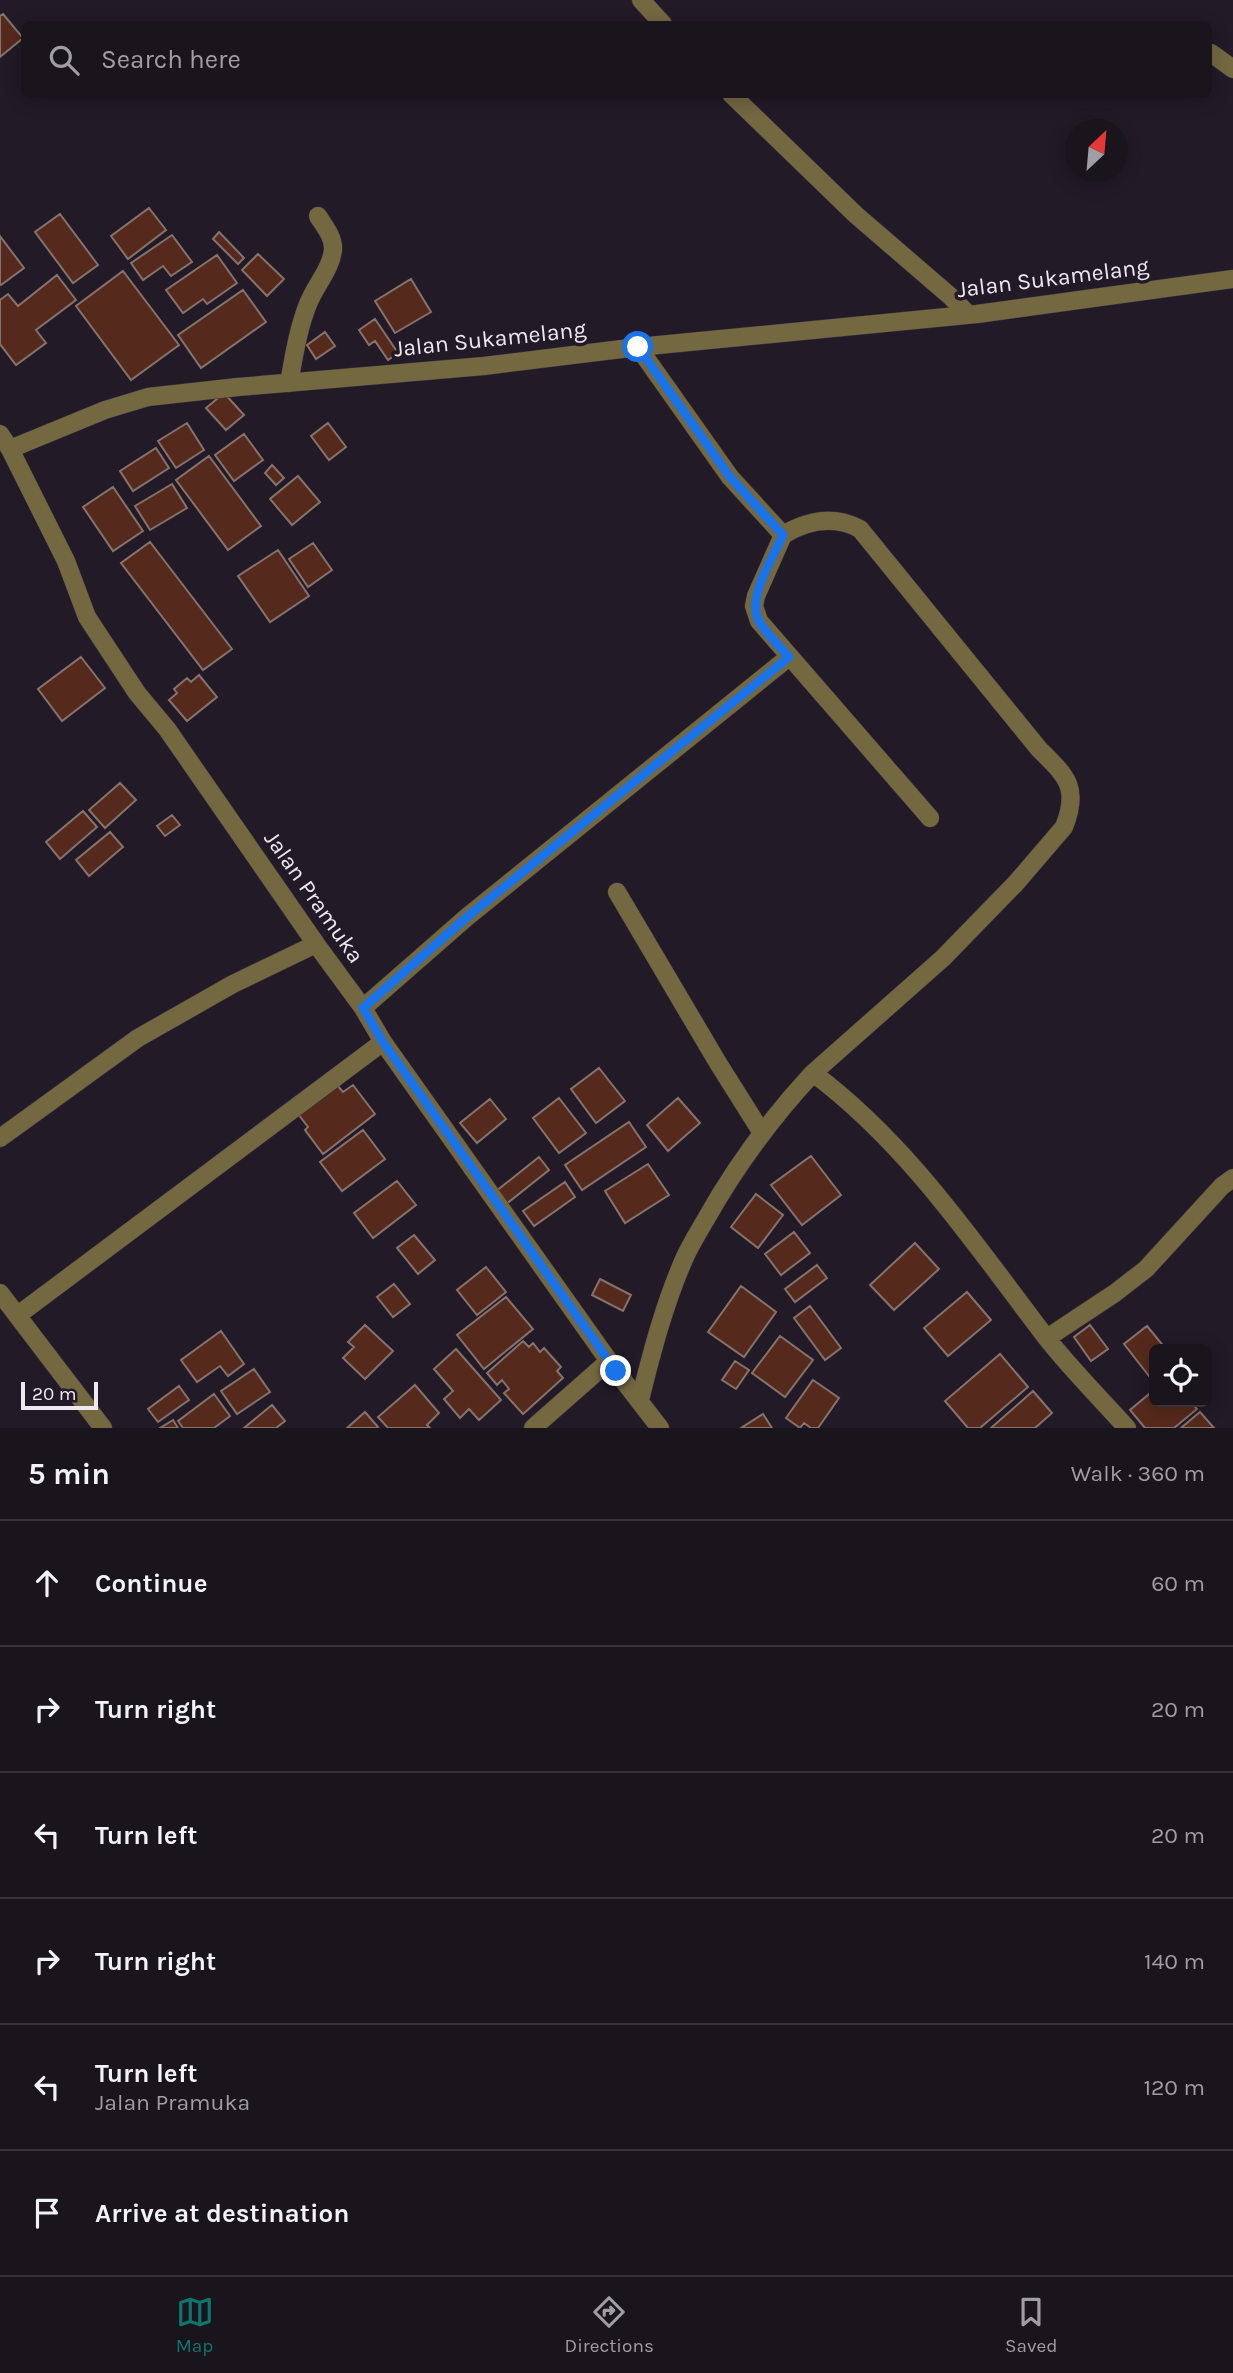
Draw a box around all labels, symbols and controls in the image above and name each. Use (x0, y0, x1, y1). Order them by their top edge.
search box (21, 21, 1212, 98)
icon: search (45, 41, 83, 79)
text: Search here (101, 44, 241, 75)
north arrow (1065, 119, 1128, 182)
street label: Jalan Sukamelang (956, 253, 1151, 303)
street label: Jalan Sukamelang (393, 315, 587, 363)
route start (622, 331, 653, 362)
street label: Jalan Pramuka (258, 826, 370, 968)
map controls (1149, 1344, 1212, 1407)
button: locate (1149, 1344, 1212, 1407)
route end (600, 1355, 631, 1386)
scale bar (21, 1379, 98, 1411)
text: 20 m (32, 1383, 77, 1405)
text: 5 min (28, 1456, 110, 1492)
text: Walk · 360 m (1071, 1460, 1205, 1487)
icon: ahead (28, 1564, 66, 1602)
text: Continue (95, 1568, 207, 1599)
text: 60 m (1151, 1570, 1205, 1597)
icon: right (28, 1690, 66, 1728)
text: Turn right (95, 1694, 216, 1725)
text: 20 m (1151, 1696, 1205, 1723)
icon: left (28, 1816, 66, 1854)
text: Turn left (95, 1820, 197, 1851)
text: 20 m (1151, 1822, 1205, 1849)
icon: right (28, 1942, 66, 1980)
text: Turn right (95, 1946, 216, 1977)
text: 140 m (1144, 1948, 1205, 1975)
text: Turn left (95, 2058, 197, 2089)
icon: left (28, 2068, 66, 2106)
text: 120 m (1143, 2074, 1205, 2101)
text: Jalan Pramuka (95, 2089, 250, 2116)
icon: arrive (28, 2194, 66, 2232)
text: Arrive at destination (95, 2198, 349, 2229)
tab: Map (176, 2293, 214, 2357)
tab: Directions (565, 2293, 654, 2357)
tab: Saved (1005, 2293, 1057, 2357)

